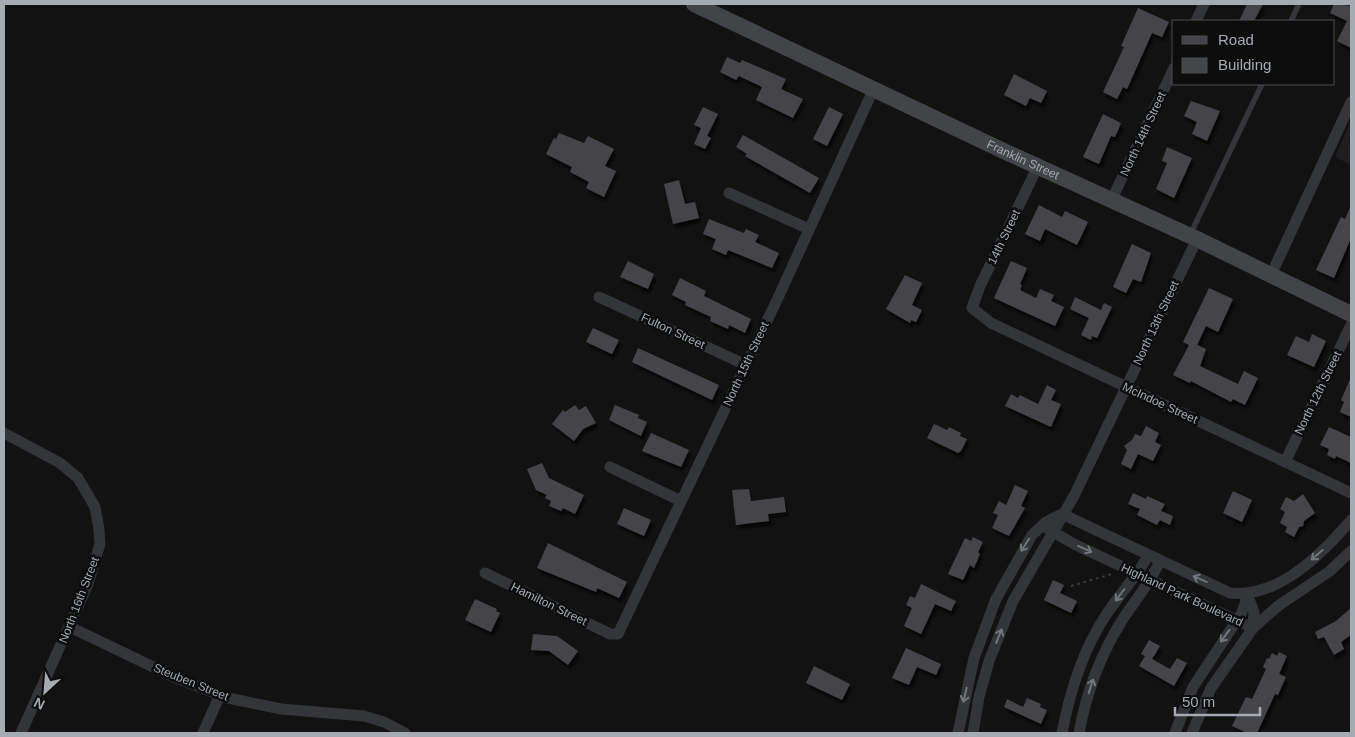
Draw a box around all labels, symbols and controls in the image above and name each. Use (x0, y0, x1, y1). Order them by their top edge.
legend (1172, 20, 1335, 85)
text: Road (1218, 31, 1254, 48)
text: Building (1218, 56, 1271, 73)
street label: North 14th Street (1117, 89, 1169, 178)
street label: Franklin Street (985, 137, 1062, 183)
street label: 14th Street (985, 207, 1023, 266)
street label: North 13th Street (1130, 278, 1182, 367)
street label: Fulton Street (639, 310, 708, 352)
street label: North 15th Street (720, 319, 772, 408)
street label: North 12th Street (1292, 348, 1345, 437)
street label: McIndoe Street (1120, 379, 1200, 427)
one-way arrow (1020, 538, 1030, 552)
one-way arrow (1077, 545, 1092, 554)
one-way arrow (1311, 549, 1324, 560)
street label: North 16th Street (56, 554, 102, 645)
street label: Highland Park Boulevard (1119, 561, 1245, 629)
one-way arrow (1193, 574, 1208, 584)
street label: Hamilton Street (509, 580, 590, 629)
one-way arrow (1115, 588, 1125, 602)
one-way arrow (994, 629, 1004, 644)
one-way arrow (1220, 629, 1230, 643)
street label: Steuben Street (151, 661, 231, 704)
north arrow (20, 667, 70, 717)
one-way arrow (1087, 679, 1096, 694)
scale bar (1175, 684, 1260, 716)
one-way arrow (960, 687, 969, 703)
text: 50 m (1182, 693, 1215, 710)
text: N (31, 694, 47, 713)

